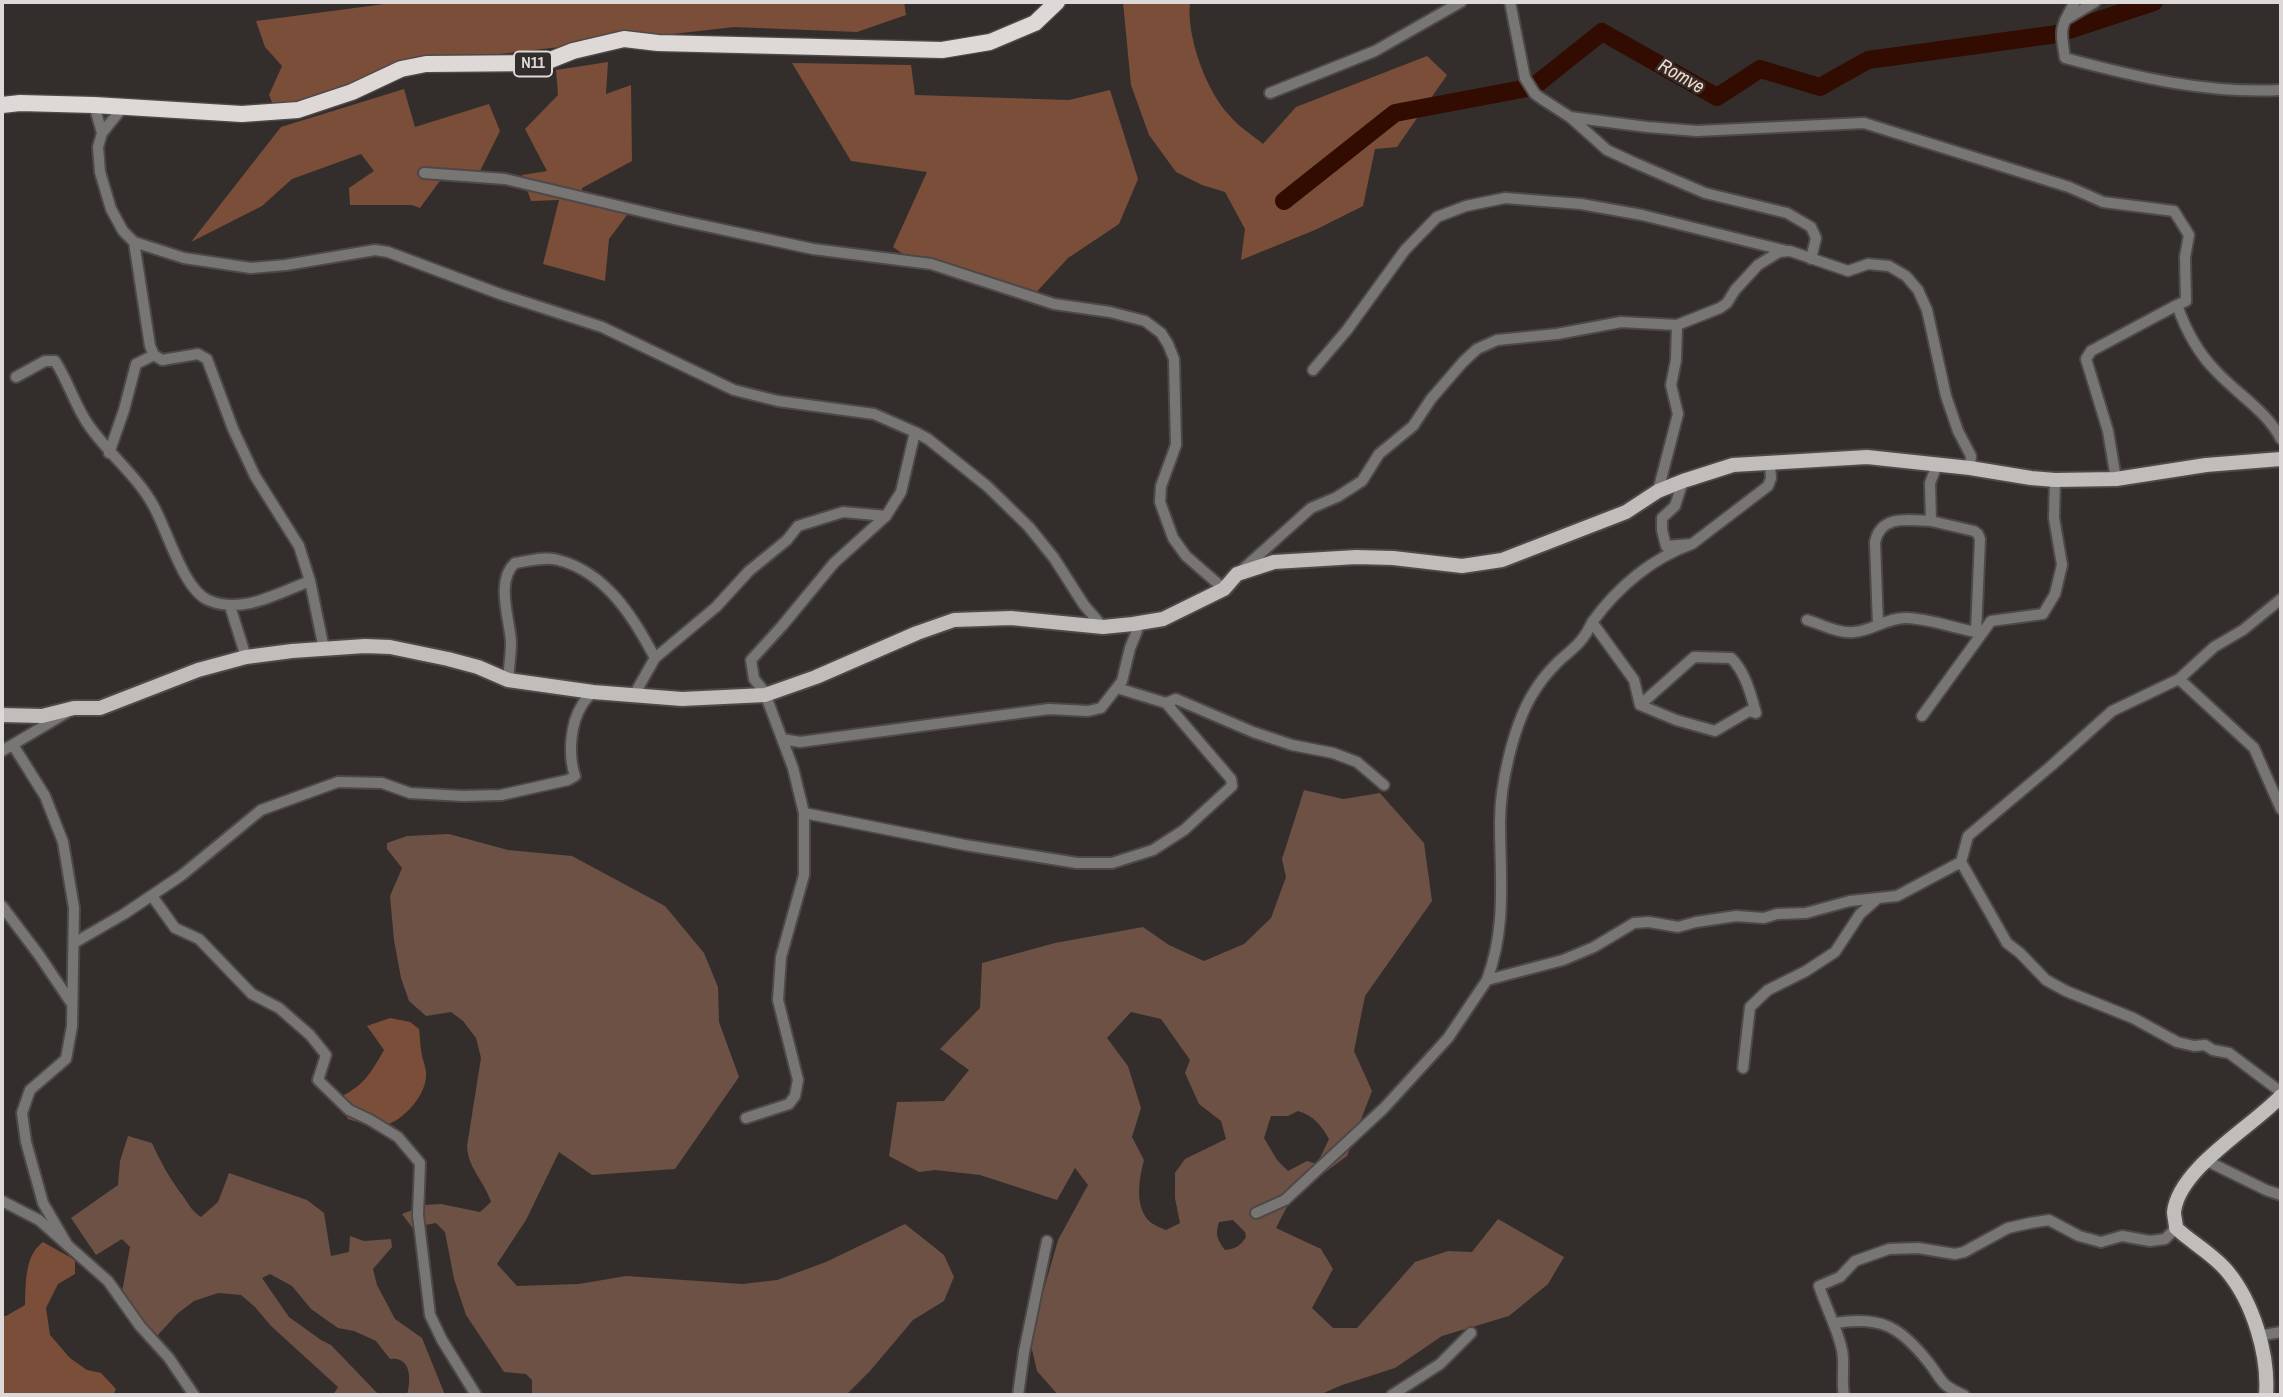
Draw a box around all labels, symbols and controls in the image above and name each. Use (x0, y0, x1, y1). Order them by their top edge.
road number: N11 (514, 52, 552, 76)
water label: Romve (1654, 55, 1708, 99)

